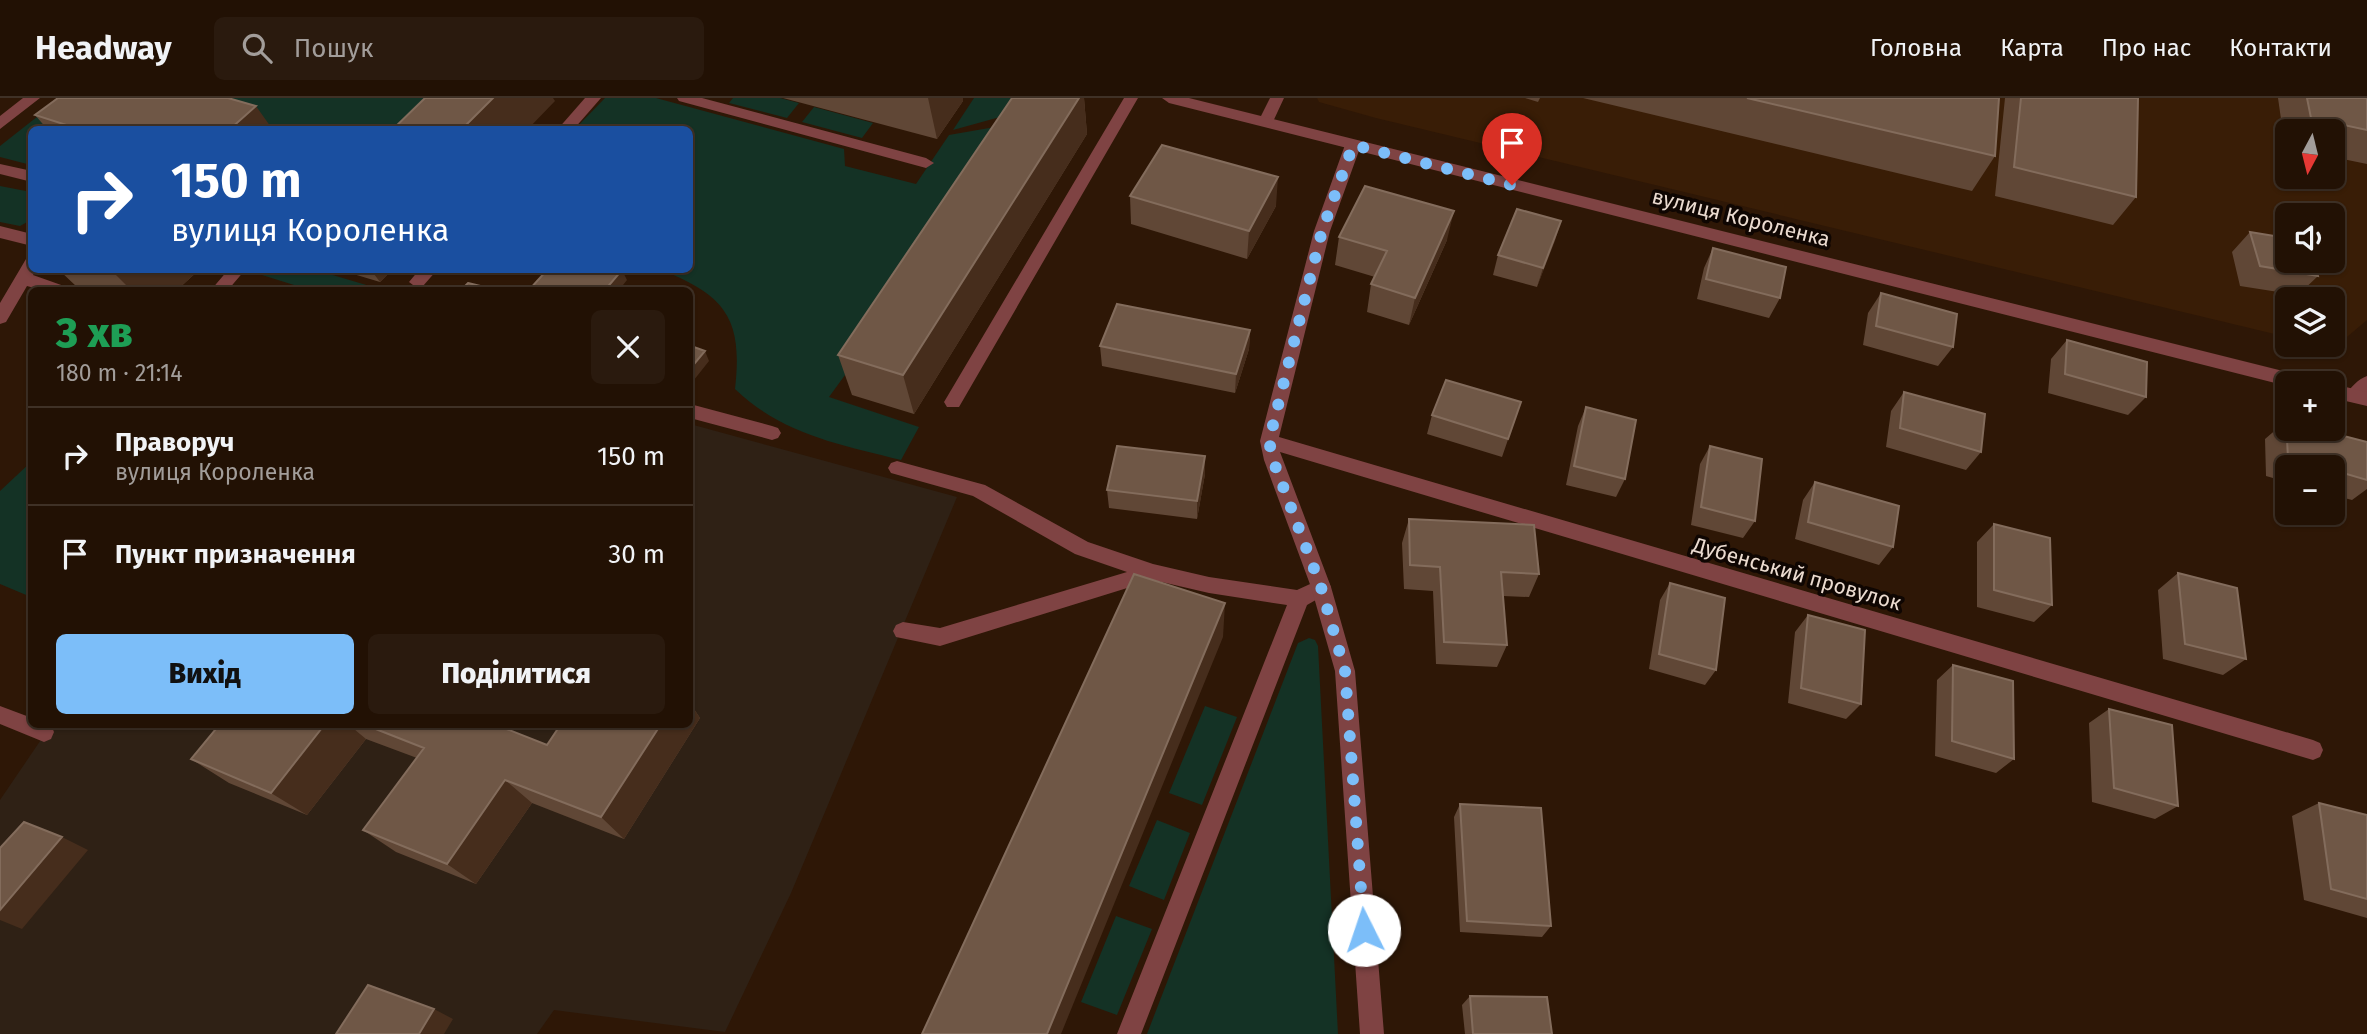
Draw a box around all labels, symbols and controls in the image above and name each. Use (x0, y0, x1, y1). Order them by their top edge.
search box (214, 17, 704, 80)
text: Headway (35, 28, 172, 68)
icon: search (238, 29, 276, 67)
text: Пошук (294, 33, 373, 64)
text: Головна (1870, 34, 1962, 62)
text: Карта (2000, 34, 2064, 62)
text: Про нас (2102, 34, 2191, 62)
text: Контакти (2229, 34, 2332, 62)
pin (1482, 113, 1542, 185)
north arrow (2275, 119, 2345, 189)
map controls (2275, 119, 2345, 525)
icon: arrive (1493, 124, 1531, 162)
text: 150 m (171, 151, 302, 210)
icon: right (56, 154, 147, 245)
street label: вулиця Короленка (1649, 183, 1833, 253)
button: sound (2275, 203, 2345, 273)
text: вулиця Короленка (171, 211, 449, 249)
button: layers (2275, 287, 2345, 357)
text: 3 хв (56, 308, 133, 358)
button: close (591, 310, 665, 384)
text: 180 m · 21:14 (56, 359, 183, 387)
button: + (2275, 371, 2345, 441)
text: Праворуч (115, 427, 234, 458)
icon: right (56, 437, 94, 475)
text: 150 m (597, 441, 665, 472)
button: − (2275, 455, 2345, 525)
text: вулиця Короленка (115, 458, 315, 486)
street label: Дубенський провулок (1689, 531, 1904, 616)
icon: arrive (56, 535, 94, 573)
text: Пункт призначення (115, 539, 356, 570)
text: 30 m (608, 539, 665, 570)
button: Вихід (56, 634, 354, 714)
button: Поділитися (368, 634, 665, 714)
position arrow (1327, 893, 1401, 967)

